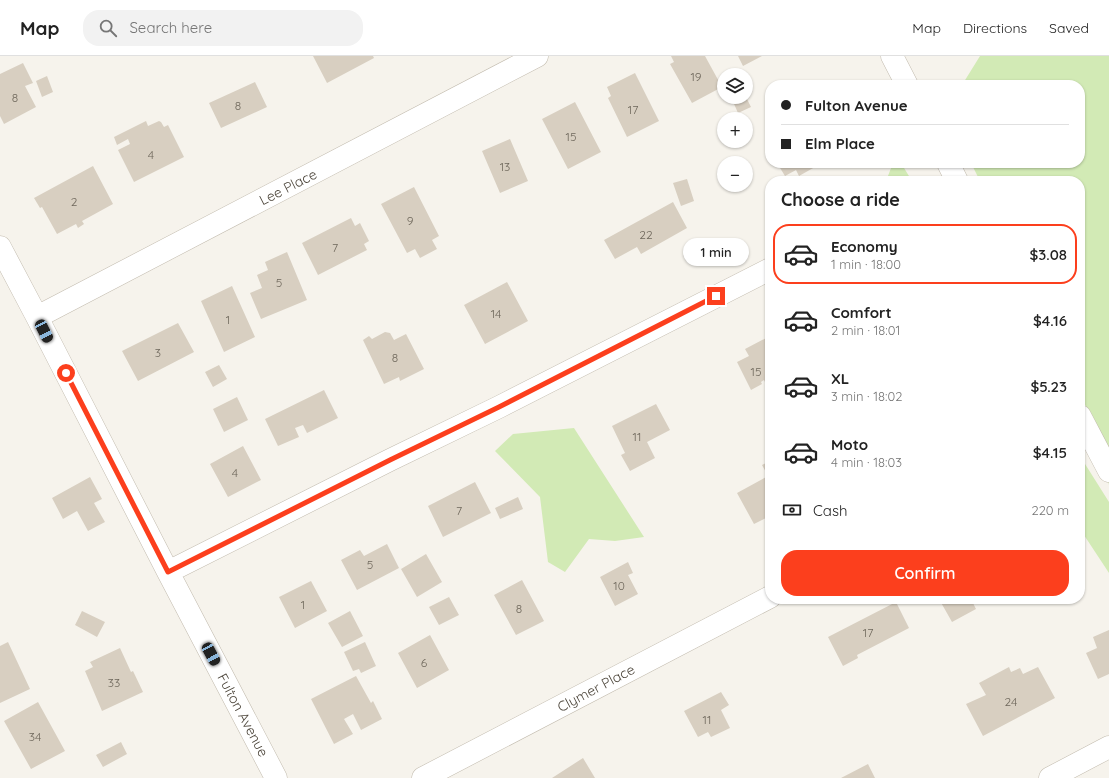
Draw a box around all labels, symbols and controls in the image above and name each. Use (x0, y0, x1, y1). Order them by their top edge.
search box (83, 10, 363, 46)
text: Map (20, 16, 59, 40)
icon: search (97, 17, 119, 39)
text: Search here (129, 18, 212, 37)
text: Map (912, 19, 941, 37)
text: Directions (963, 19, 1027, 37)
text: Saved (1049, 19, 1089, 37)
map controls (717, 68, 753, 192)
button: layers (717, 68, 753, 104)
house number: 19 (690, 69, 702, 84)
house number: 8 (12, 90, 18, 105)
text: Fulton Avenue (805, 96, 908, 115)
house number: 8 (235, 98, 241, 113)
house number: 17 (628, 102, 638, 117)
button: + (717, 112, 753, 148)
house number: 15 (566, 129, 576, 144)
text: Elm Place (805, 134, 875, 153)
house number: 4 (148, 147, 154, 162)
button: − (717, 156, 753, 192)
house number: 13 (500, 159, 510, 174)
street label: Lee Place (256, 165, 320, 209)
text: Choose a ride (781, 188, 900, 211)
house number: 2 (71, 194, 78, 209)
house number: 9 (407, 213, 414, 228)
house number: 22 (639, 227, 653, 242)
icon: car (783, 236, 819, 272)
text: Economy (831, 237, 898, 256)
callout: 1 min (683, 238, 749, 266)
house number: 7 (332, 240, 338, 255)
text: 1 min (700, 244, 732, 260)
text: $3.08 (1030, 245, 1067, 264)
text: 1 min · 18:00 (831, 256, 901, 272)
house number: 5 (276, 275, 282, 290)
route end (707, 287, 725, 305)
icon: car (783, 302, 819, 338)
text: Comfort (831, 303, 892, 322)
house number: 14 (491, 306, 501, 321)
text: $4.16 (1033, 311, 1067, 330)
house number: 1 (226, 312, 230, 327)
car (33, 318, 55, 344)
text: 2 min · 18:01 (831, 322, 900, 338)
house number: 3 (155, 345, 161, 360)
house number: 8 (392, 350, 398, 365)
route start (57, 364, 75, 382)
house number: 15 (751, 364, 761, 379)
icon: car (783, 368, 819, 404)
text: XL (831, 369, 849, 388)
text: $5.23 (1030, 377, 1067, 396)
text: 3 min · 18:02 (831, 388, 902, 404)
house number: 11 (633, 429, 641, 444)
icon: car (783, 434, 819, 470)
text: Moto (831, 435, 868, 454)
text: $4.15 (1033, 443, 1067, 462)
text: 4 min · 18:03 (831, 454, 902, 470)
house number: 4 (232, 465, 238, 480)
icon: cash (781, 499, 803, 521)
text: Cash (813, 501, 847, 520)
text: 220 m (1031, 502, 1069, 518)
house number: 7 (456, 503, 462, 518)
button: Confirm (781, 550, 1069, 596)
house number: 5 (367, 557, 373, 572)
house number: 10 (613, 578, 625, 593)
house number: 1 (301, 597, 305, 612)
house number: 8 (516, 601, 522, 616)
house number: 17 (863, 625, 873, 640)
car (200, 641, 222, 667)
house number: 6 (421, 655, 428, 670)
street label: Clymer Place (554, 660, 638, 716)
street label: Fulton Avenue (214, 670, 273, 760)
house number: 33 (108, 675, 120, 690)
house number: 24 (1005, 694, 1017, 709)
house number: 11 (703, 712, 711, 727)
house number: 34 (29, 729, 41, 744)

